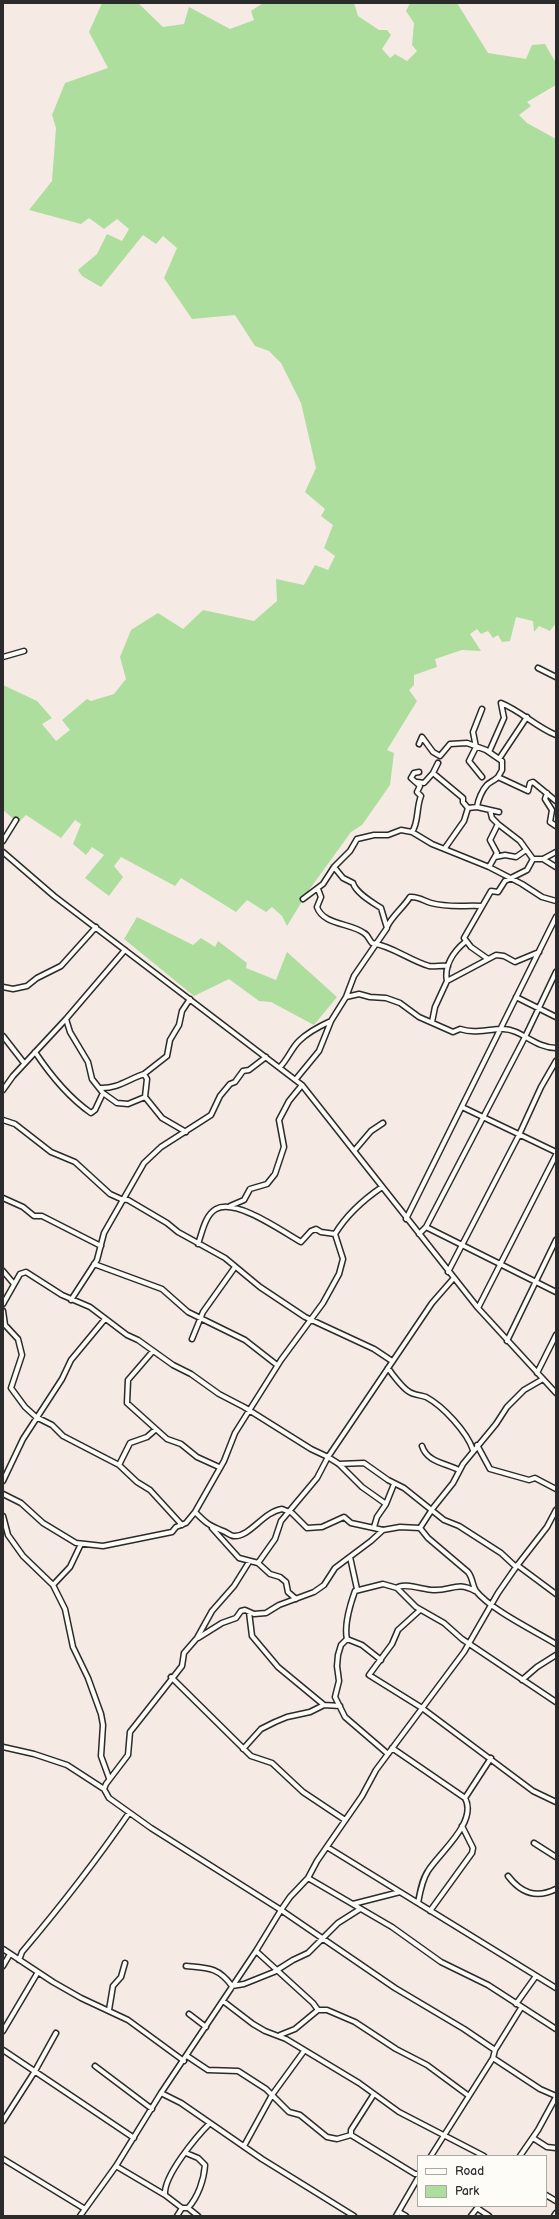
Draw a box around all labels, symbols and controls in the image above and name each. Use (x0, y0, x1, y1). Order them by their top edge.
legend (417, 2155, 547, 2207)
text: Road (455, 2164, 484, 2179)
text: Park (455, 2184, 479, 2199)

